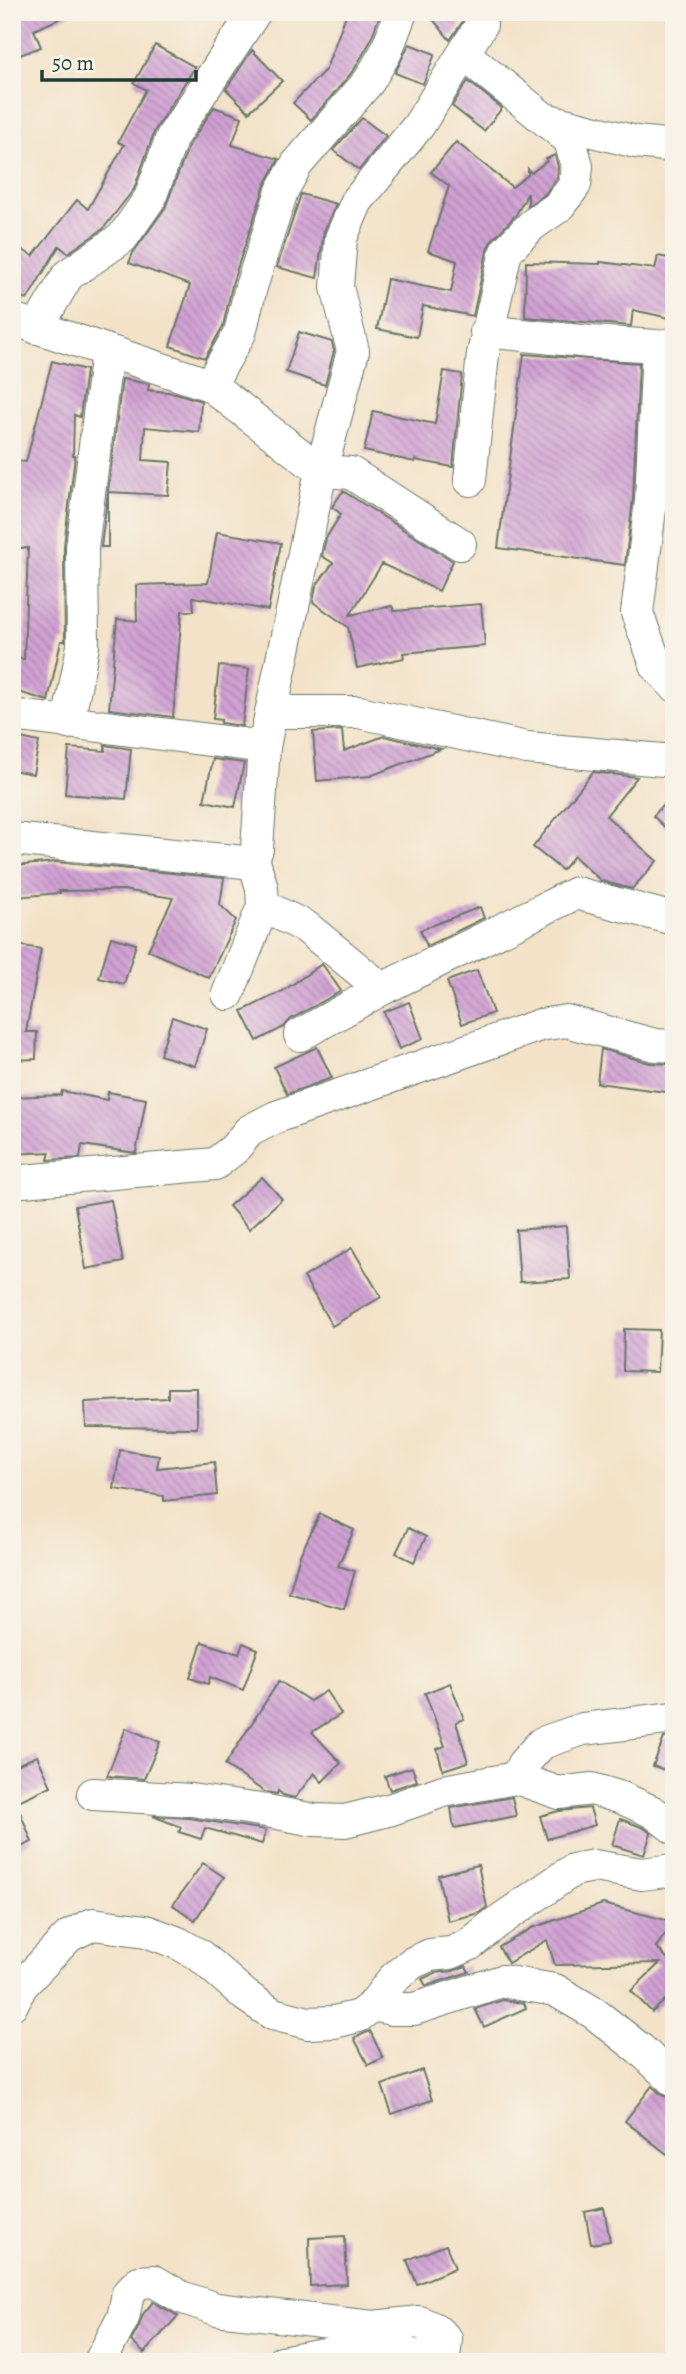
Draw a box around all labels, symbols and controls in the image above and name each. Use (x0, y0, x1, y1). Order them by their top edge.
scale bar (42, 38, 196, 82)
text: 50 m (52, 49, 94, 77)

